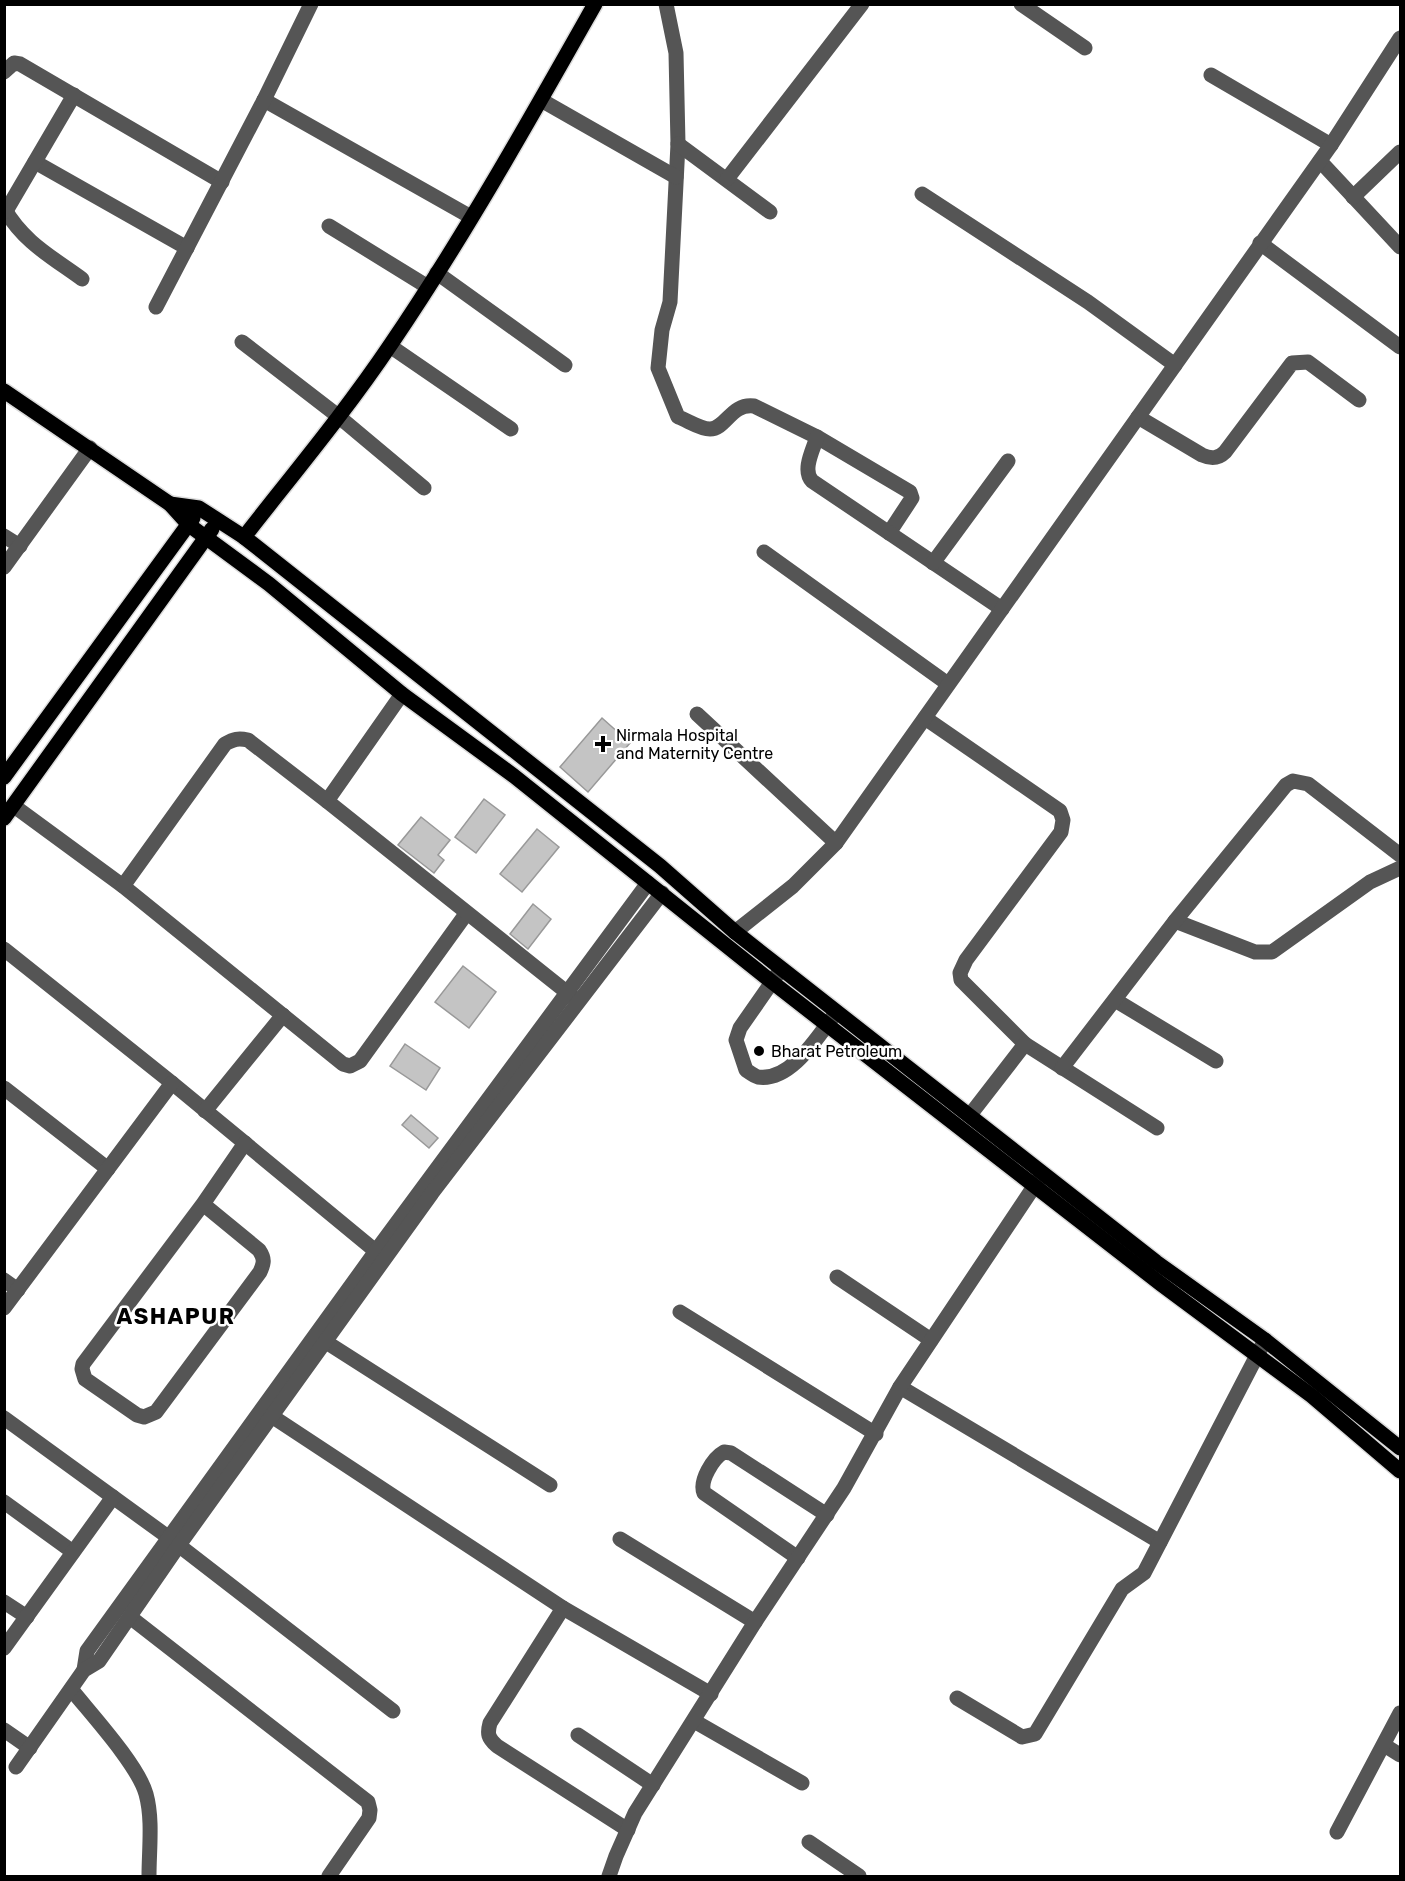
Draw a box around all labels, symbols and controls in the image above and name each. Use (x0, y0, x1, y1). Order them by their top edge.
place label: Nirmala Hospital and Maternity Centre (616, 726, 773, 763)
marker: Nirmala Hospital and Maternity Centre (594, 735, 612, 753)
place label: Bharat Petroleum (771, 1042, 902, 1061)
marker: Bharat Petroleum (752, 1044, 766, 1058)
district label: ASHAPUR (117, 1303, 235, 1330)

